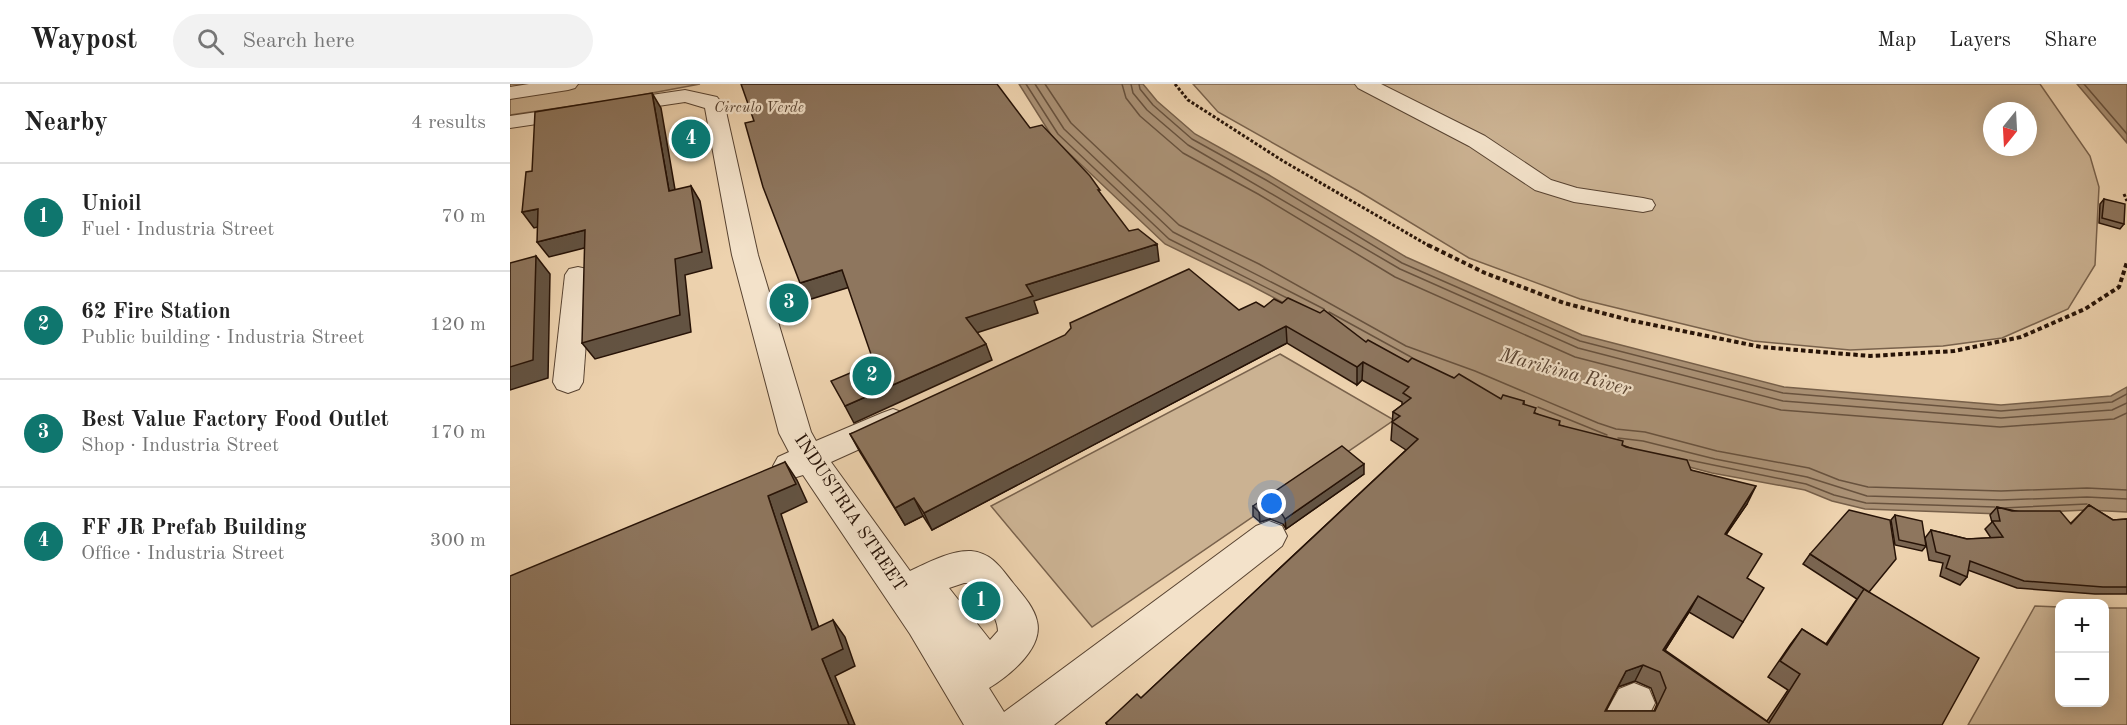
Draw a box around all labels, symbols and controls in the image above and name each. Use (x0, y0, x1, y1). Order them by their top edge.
search box (173, 14, 593, 68)
icon: search (194, 25, 227, 58)
text: Waypost (30, 27, 137, 55)
text: Search here (242, 30, 355, 52)
text: Map (1877, 30, 1916, 51)
text: Layers (1949, 30, 2011, 51)
text: Share (2044, 30, 2097, 51)
park label: Circulo Verde (714, 101, 804, 116)
north arrow (1983, 102, 2037, 156)
text: Nearby (24, 110, 108, 136)
text: 4 results (411, 113, 486, 133)
pin: 4 (672, 116, 711, 162)
text: Unioil (81, 193, 142, 215)
text: 1 (38, 207, 49, 227)
text: 70 m (441, 207, 486, 227)
text: Fuel · Industria Street (81, 220, 274, 240)
pin: 3 (770, 280, 808, 326)
text: 62 Fire Station (81, 301, 231, 323)
text: 2 (38, 315, 49, 335)
text: 120 m (430, 315, 486, 335)
text: Public building · Industria Street (81, 328, 364, 348)
water label: Marikina River (1496, 346, 1633, 400)
pin: 2 (852, 354, 892, 398)
text: Best Value Factory Food Outlet (81, 409, 389, 431)
text: 3 (38, 423, 49, 443)
text: 170 m (430, 423, 486, 443)
street label: INDUSTRIA STREET (791, 431, 909, 595)
text: Shop · Industria Street (81, 436, 279, 456)
your location (1257, 489, 1286, 518)
text: FF JR Prefab Building (81, 517, 307, 539)
text: 4 (38, 531, 49, 551)
text: 300 m (430, 531, 486, 551)
text: Office · Industria Street (81, 544, 284, 564)
pin: 1 (962, 578, 1000, 624)
map controls (2055, 599, 2109, 707)
button: + (2055, 599, 2109, 653)
button: − (2055, 653, 2109, 707)

